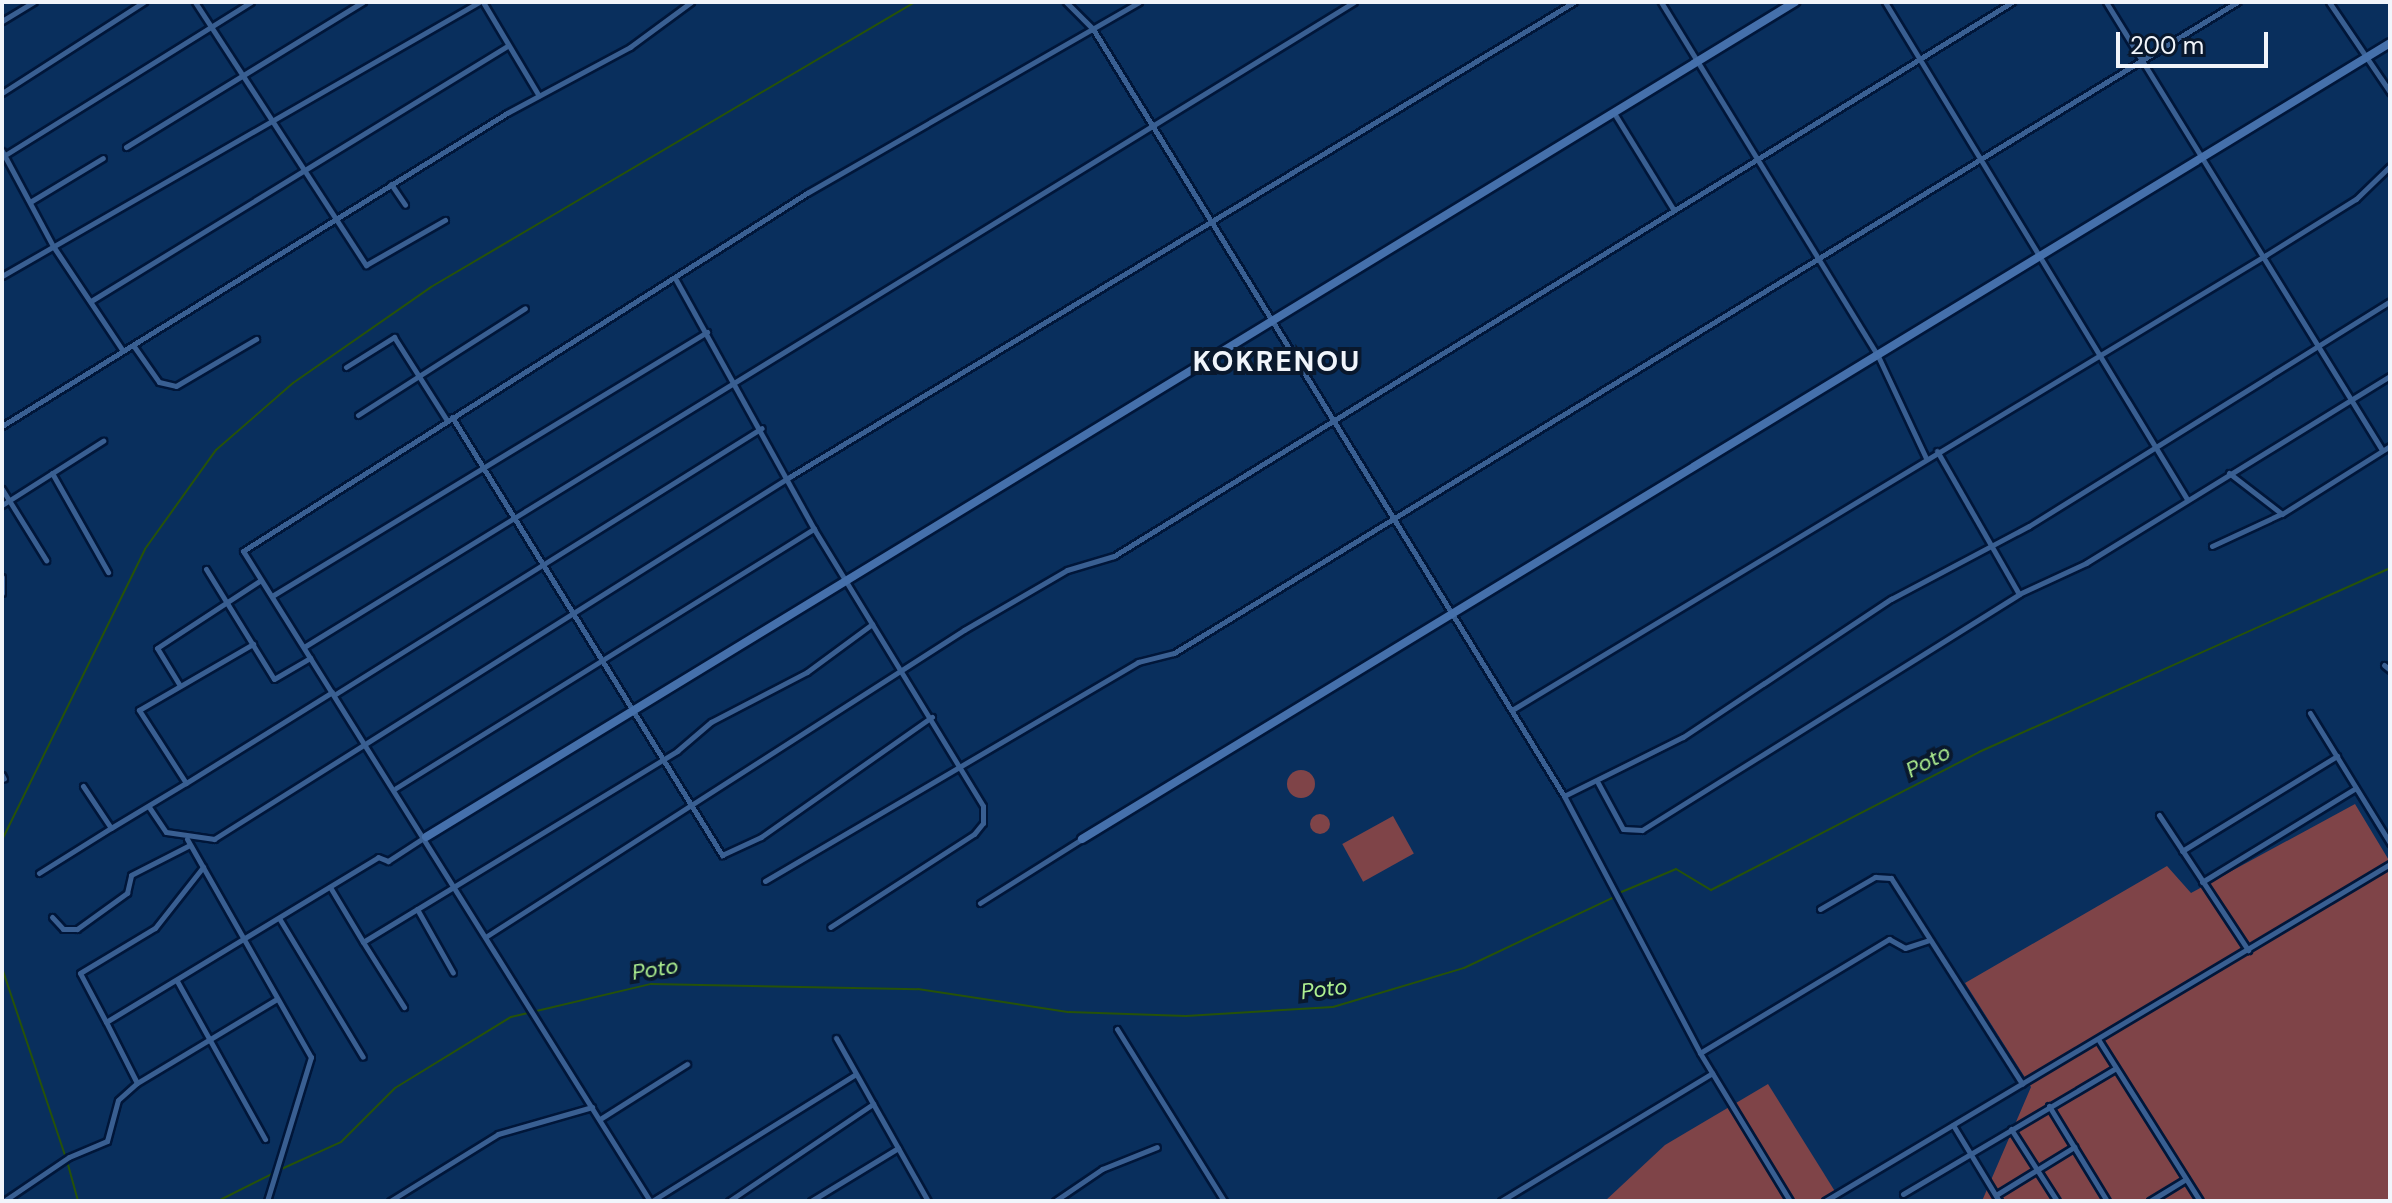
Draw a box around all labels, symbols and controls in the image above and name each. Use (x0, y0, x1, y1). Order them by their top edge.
scale bar (2120, 16, 2272, 66)
text: 200 m (2130, 30, 2204, 61)
district label: KOKRENOU (1193, 345, 1361, 379)
water label: Poto (1901, 739, 1955, 783)
water label: Poto (630, 952, 680, 986)
water label: Poto (1299, 973, 1349, 1005)

